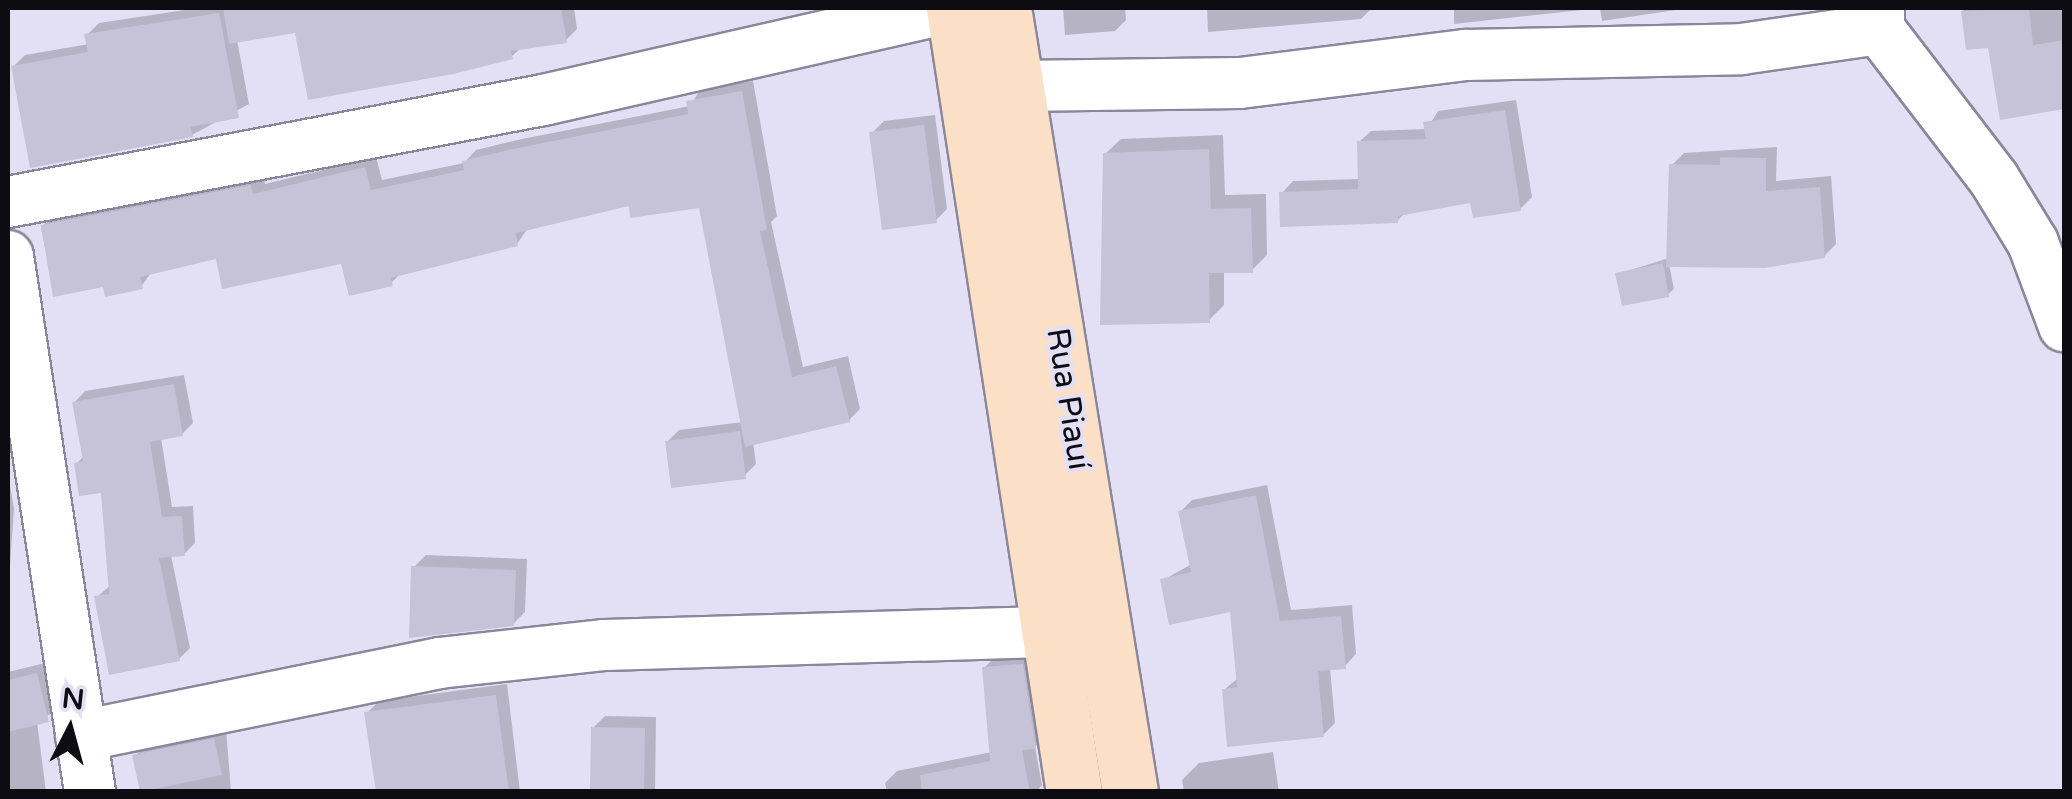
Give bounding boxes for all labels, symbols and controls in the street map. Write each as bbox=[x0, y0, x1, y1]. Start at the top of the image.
street label: Rua Piauí bbox=[1038, 325, 1098, 473]
north arrow bbox=[20, 679, 120, 779]
text: N bbox=[60, 681, 86, 717]

